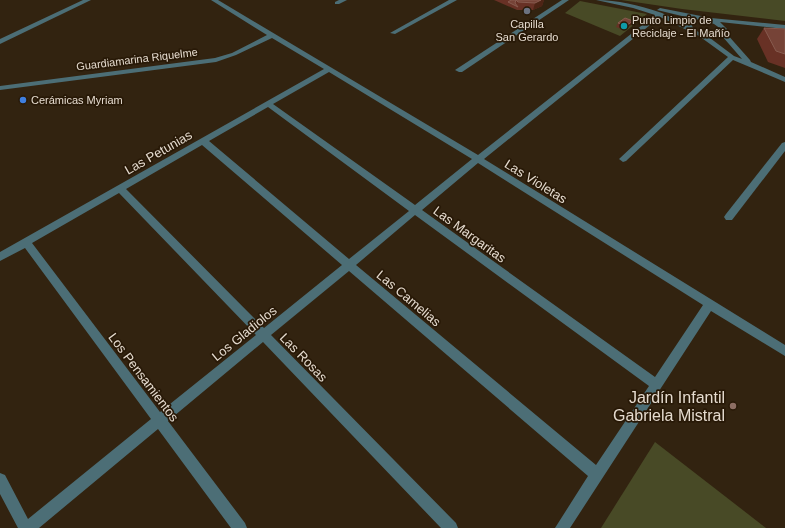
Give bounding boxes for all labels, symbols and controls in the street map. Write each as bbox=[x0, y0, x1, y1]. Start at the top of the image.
marker: Capilla San Gerardo bbox=[522, 6, 532, 16]
place label: Punto Limpio de Reciclaje - El Mañío bbox=[632, 14, 730, 39]
place label: Capilla San Gerardo bbox=[496, 18, 558, 43]
marker: Punto Limpio de Reciclaje - El Mañío bbox=[619, 21, 629, 31]
street label: Guardiamarina Riquelme bbox=[76, 46, 198, 72]
place label: Cerámicas Myriam bbox=[31, 94, 123, 106]
marker: Cerámicas Myriam bbox=[18, 95, 28, 105]
street label: Las Petunias bbox=[122, 127, 195, 178]
street label: Las Violetas bbox=[502, 156, 570, 207]
street label: Las Margaritas bbox=[431, 203, 509, 266]
street label: Las Camelias bbox=[374, 267, 444, 330]
street label: Los Gladiolos bbox=[209, 302, 280, 364]
street label: Los Pensamientos bbox=[105, 330, 182, 425]
street label: Las Rosas bbox=[277, 330, 331, 385]
place label: Jardín Infantil Gabriela Mistral bbox=[613, 389, 725, 424]
marker: Jardín Infantil Gabriela Mistral bbox=[728, 401, 738, 411]

